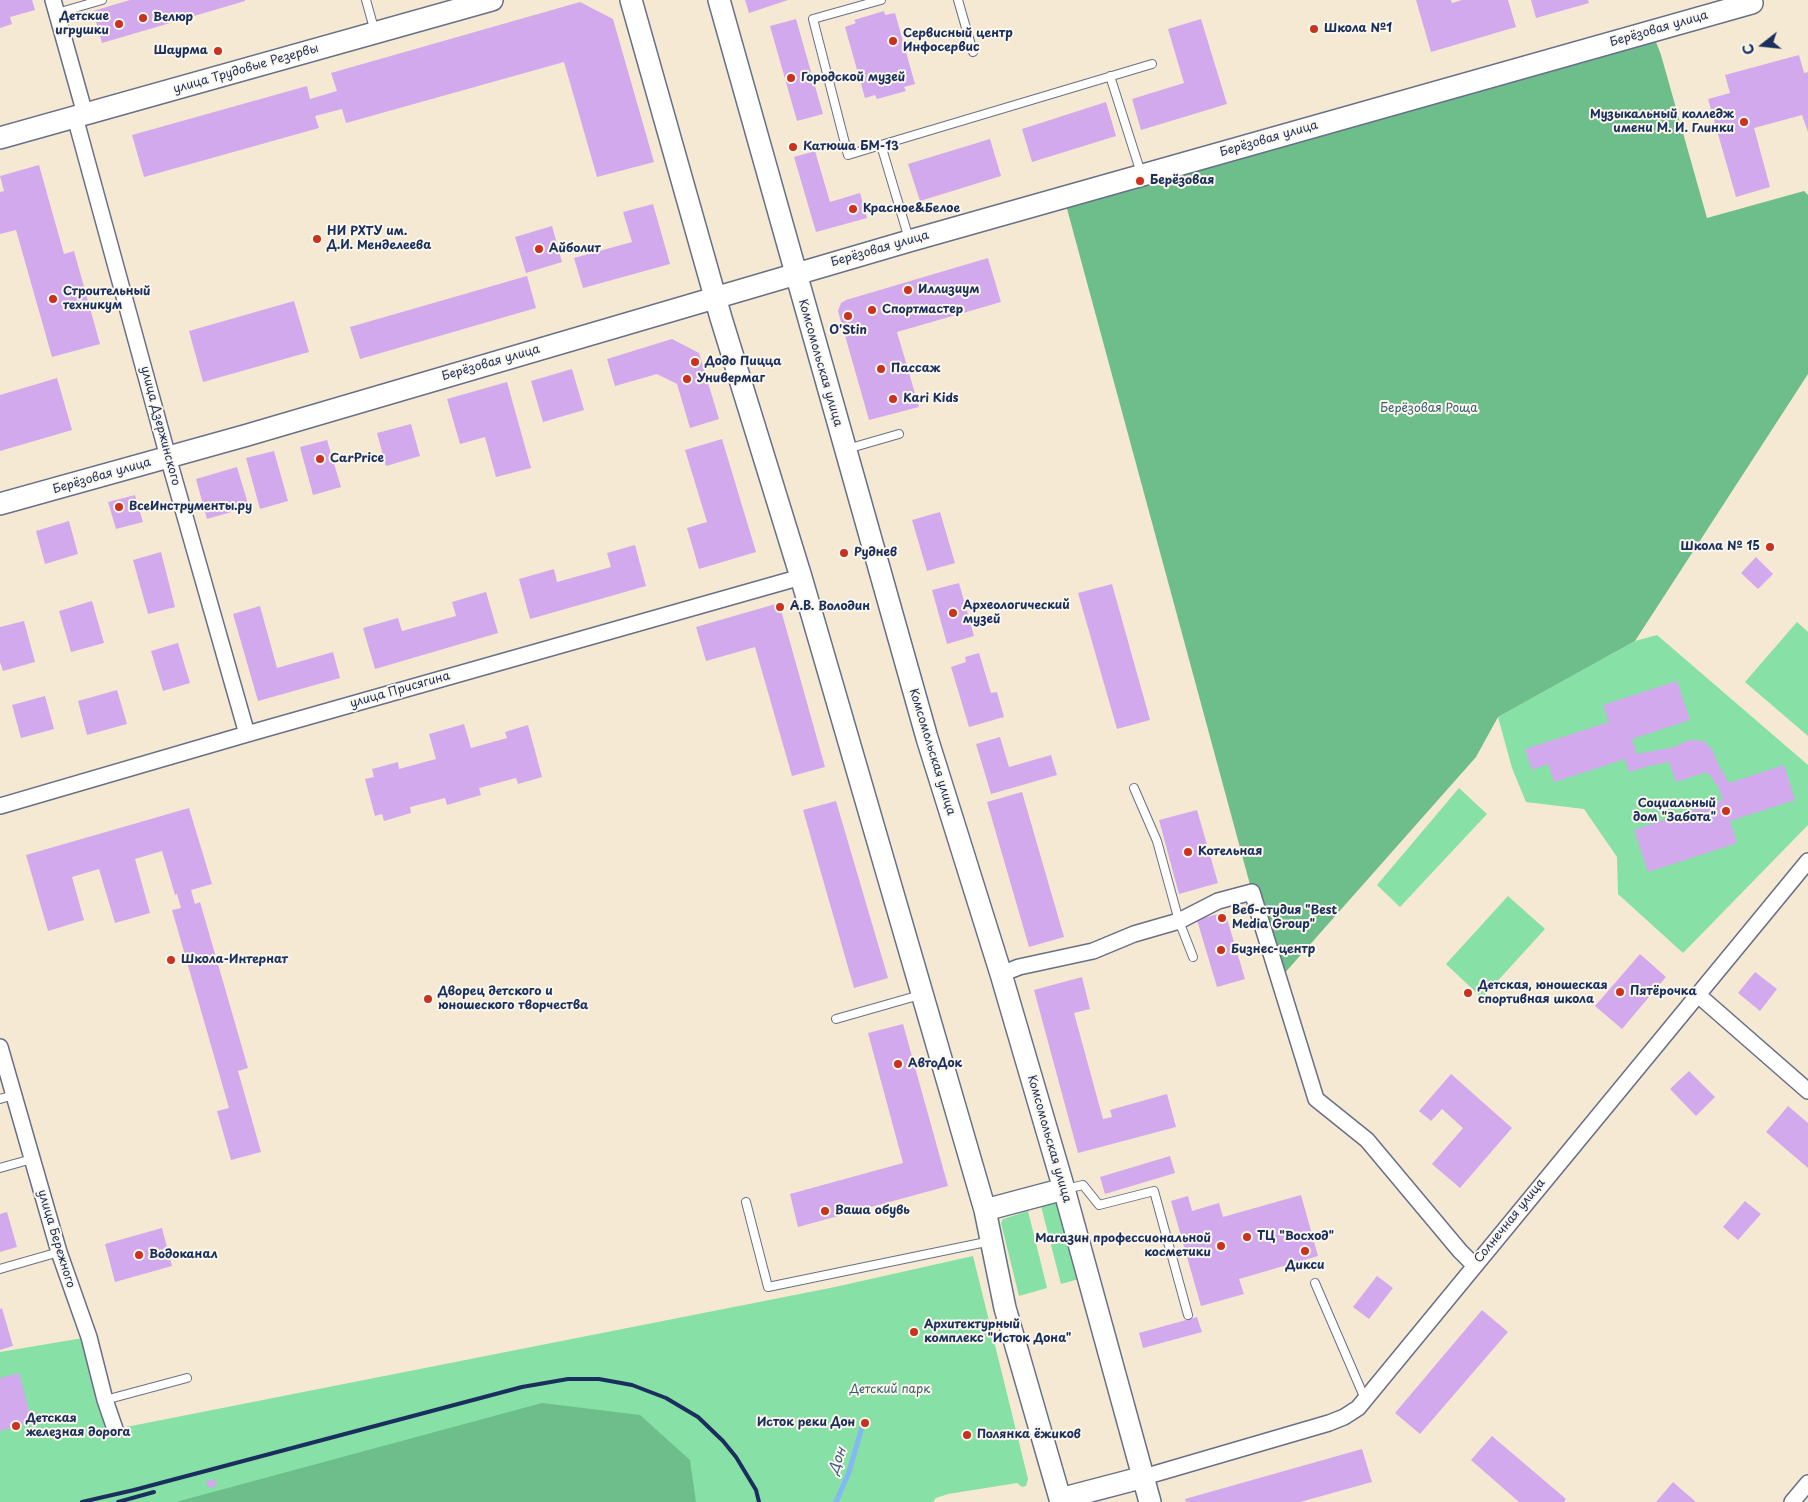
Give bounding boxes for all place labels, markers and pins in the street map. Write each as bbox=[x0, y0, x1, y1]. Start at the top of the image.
place label: Детские игрушки bbox=[55, 10, 109, 38]
place label: Велюр bbox=[153, 11, 193, 25]
marker: Велюр bbox=[137, 12, 149, 24]
marker: Детские игрушки bbox=[113, 18, 125, 30]
place label: Школа №1 bbox=[1324, 22, 1392, 36]
marker: Школа №1 bbox=[1308, 23, 1320, 35]
place label: Сервисный центр Инфосервис bbox=[903, 27, 1013, 55]
marker: Сервисный центр Инфосервис bbox=[887, 35, 899, 47]
place label: Шаурма bbox=[154, 44, 208, 58]
marker: Шаурма bbox=[212, 45, 224, 57]
place label: Городской музей bbox=[801, 71, 905, 85]
marker: Городской музей bbox=[785, 72, 797, 84]
place label: Музыкальный колледж имени М. И. Глинки bbox=[1590, 108, 1734, 136]
marker: Музыкальный колледж имени М. И. Глинки bbox=[1738, 116, 1750, 128]
place label: Катюша БМ-13 bbox=[803, 140, 899, 154]
marker: Катюша БМ-13 bbox=[787, 141, 799, 153]
place label: Берёзовая bbox=[1150, 174, 1214, 188]
marker: Берёзовая bbox=[1134, 175, 1146, 187]
place label: Красное&Белое bbox=[863, 202, 960, 216]
marker: Красное&Белое bbox=[847, 203, 859, 215]
place label: НИ РХТУ им. Д.И. Менделеева bbox=[327, 225, 431, 253]
marker: НИ РХТУ им. Д.И. Менделеева bbox=[311, 233, 323, 245]
place label: Айболит bbox=[549, 242, 601, 256]
marker: Айболит bbox=[533, 243, 545, 255]
place label: Иллизиум bbox=[918, 283, 979, 297]
marker: Иллизиум bbox=[902, 284, 914, 296]
place label: Строительный техникум bbox=[63, 285, 151, 313]
marker: Строительный техникум bbox=[47, 293, 59, 305]
place label: Спортмастер bbox=[882, 303, 963, 317]
marker: Спортмастер bbox=[866, 304, 878, 316]
marker: O'Stin bbox=[842, 310, 854, 322]
place label: O'Stin bbox=[829, 324, 867, 338]
place label: Додо Пицца bbox=[705, 355, 782, 369]
marker: Додо Пицца bbox=[689, 356, 701, 368]
place label: Пассаж bbox=[891, 362, 941, 376]
marker: Пассаж bbox=[875, 363, 887, 375]
place label: Универмаг bbox=[697, 372, 765, 386]
marker: Универмаг bbox=[681, 373, 693, 385]
place label: Kari Kids bbox=[903, 392, 959, 406]
marker: Kari Kids bbox=[887, 393, 899, 405]
place label: CarPrice bbox=[330, 452, 384, 466]
marker: CarPrice bbox=[314, 453, 326, 465]
place label: ВсеИнструменты.ру bbox=[129, 500, 252, 514]
marker: ВсеИнструменты.ру bbox=[113, 501, 125, 513]
place label: Школа № 15 bbox=[1680, 540, 1760, 554]
marker: Школа № 15 bbox=[1764, 541, 1776, 553]
place label: Руднев bbox=[854, 546, 897, 560]
marker: Руднев bbox=[838, 547, 850, 559]
place label: Археологический музей bbox=[963, 599, 1070, 627]
place label: А.В. Володин bbox=[790, 600, 870, 614]
marker: А.В. Володин bbox=[774, 601, 786, 613]
marker: Археологический музей bbox=[947, 607, 959, 619]
place label: Социальный дом "Забота" bbox=[1633, 797, 1716, 825]
marker: Социальный дом "Забота" bbox=[1720, 805, 1732, 817]
place label: Котельная bbox=[1198, 845, 1262, 859]
marker: Котельная bbox=[1182, 846, 1194, 858]
place label: Веб-студия "Best Media Group" bbox=[1232, 904, 1337, 932]
marker: Веб-студия "Best Media Group" bbox=[1216, 912, 1228, 924]
place label: Бизнес-центр bbox=[1231, 943, 1315, 957]
marker: Бизнес-центр bbox=[1215, 944, 1227, 956]
place label: Школа-Интернат bbox=[181, 953, 288, 967]
marker: Школа-Интернат bbox=[165, 954, 177, 966]
place label: Детская, юношеская спортивная школа bbox=[1478, 979, 1608, 1007]
place label: Дворец детского и юношеского творчества bbox=[438, 985, 588, 1013]
place label: Пятёрочка bbox=[1630, 985, 1697, 999]
marker: Пятёрочка bbox=[1614, 986, 1626, 998]
marker: Детская, юношеская спортивная школа bbox=[1462, 987, 1474, 999]
marker: Дворец детского и юношеского творчества bbox=[422, 993, 434, 1005]
place label: АвтоДок bbox=[908, 1057, 962, 1071]
marker: АвтоДок bbox=[892, 1058, 904, 1070]
place label: Ваша обувь bbox=[835, 1204, 910, 1218]
marker: Ваша обувь bbox=[819, 1205, 831, 1217]
place label: ТЦ "Восход" bbox=[1257, 1230, 1334, 1244]
marker: ТЦ "Восход" bbox=[1241, 1231, 1253, 1243]
place label: Магазин профессиональной косметики bbox=[1035, 1232, 1211, 1260]
marker: Магазин профессиональной косметики bbox=[1215, 1240, 1227, 1252]
marker: Дикси bbox=[1299, 1245, 1311, 1257]
place label: Водоканал bbox=[149, 1248, 218, 1262]
marker: Водоканал bbox=[133, 1249, 145, 1261]
place label: Дикси bbox=[1286, 1259, 1324, 1273]
place label: Архитектурный комплекс "Исток Дона" bbox=[924, 1318, 1071, 1346]
marker: Архитектурный комплекс "Исток Дона" bbox=[908, 1326, 920, 1338]
place label: Детская железная дорога bbox=[26, 1412, 131, 1440]
place label: Исток реки Дон bbox=[757, 1416, 855, 1430]
marker: Исток реки Дон bbox=[859, 1417, 871, 1429]
marker: Детская железная дорога bbox=[10, 1420, 22, 1432]
place label: Полянка ёжиков bbox=[977, 1428, 1081, 1442]
marker: Полянка ёжиков bbox=[961, 1429, 973, 1441]

